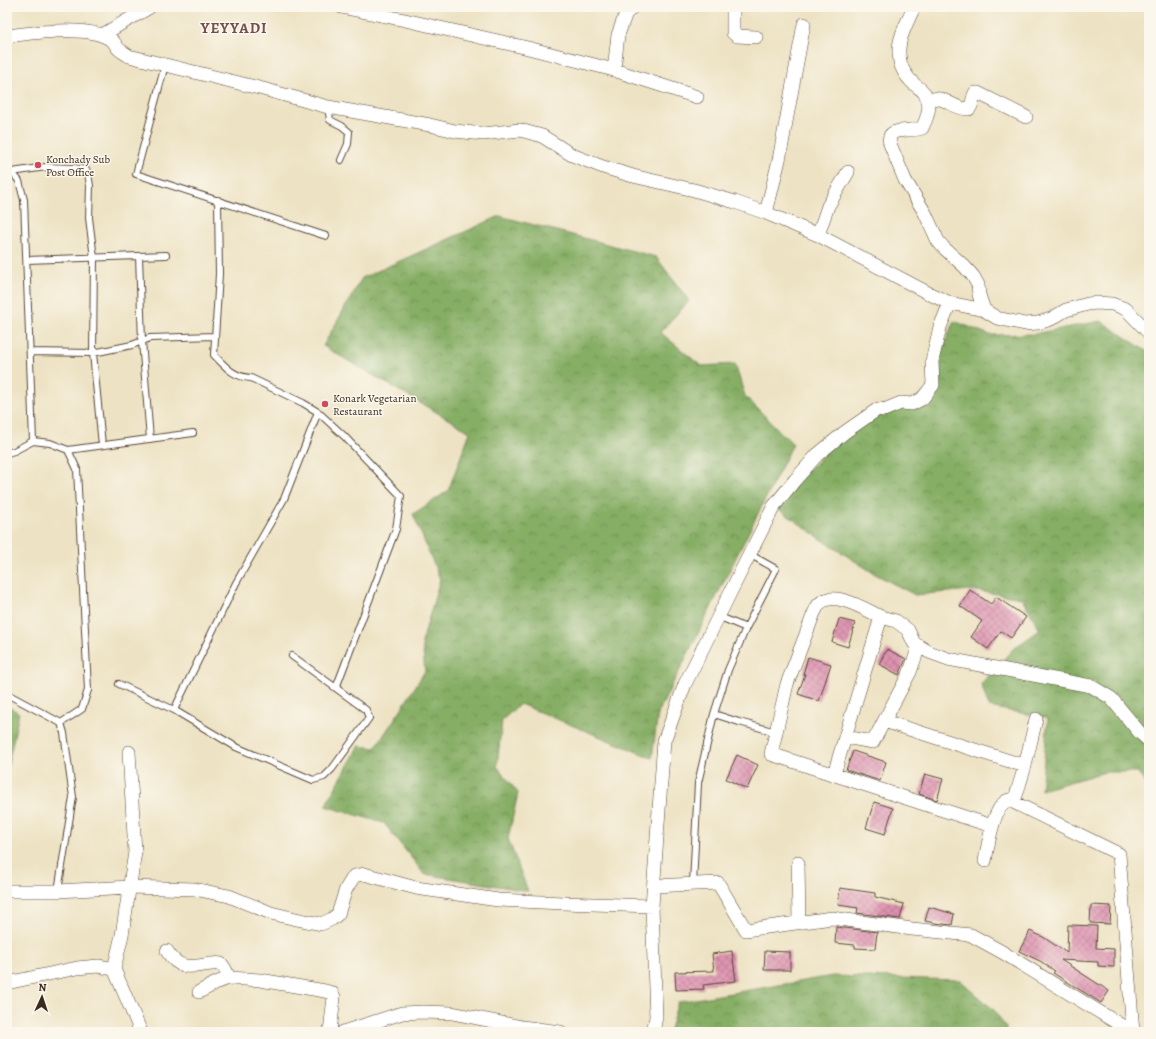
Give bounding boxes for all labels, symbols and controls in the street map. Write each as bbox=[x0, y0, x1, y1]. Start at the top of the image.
district label: YEYYADI bbox=[199, 18, 268, 38]
place label: Konchady Sub Post Office bbox=[46, 152, 111, 180]
marker: Konchady Sub Post Office bbox=[33, 160, 43, 170]
place label: Konark Vegetarian Restaurant bbox=[333, 391, 416, 419]
marker: Konark Vegetarian Restaurant bbox=[320, 399, 330, 409]
north arrow bbox=[22, 977, 62, 1017]
text: N bbox=[38, 980, 47, 995]

